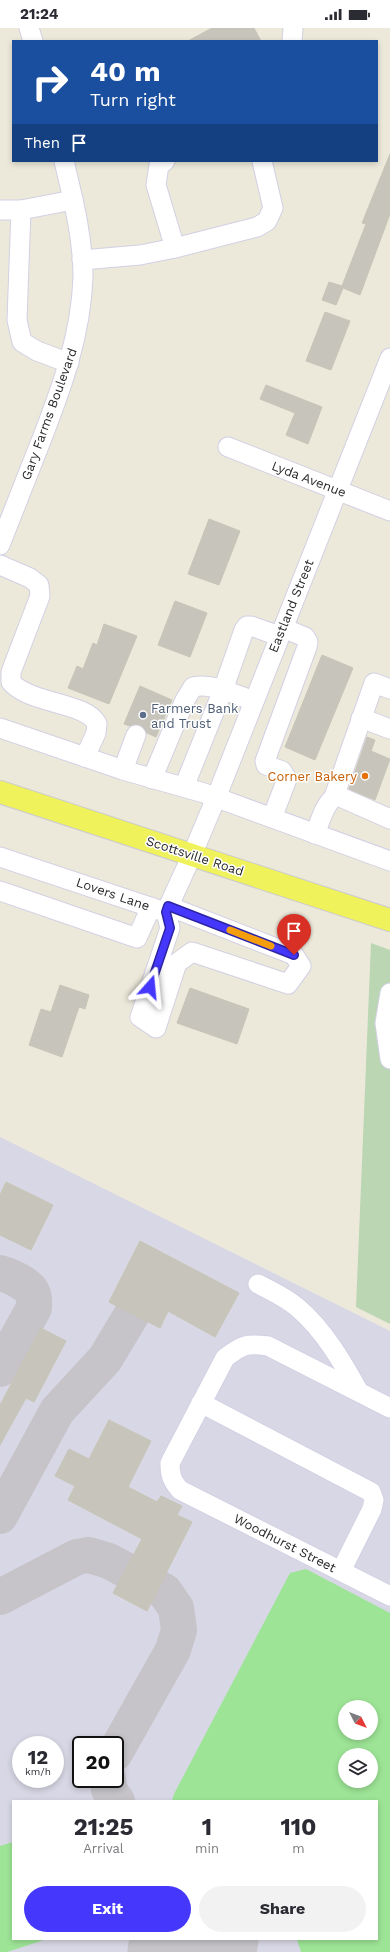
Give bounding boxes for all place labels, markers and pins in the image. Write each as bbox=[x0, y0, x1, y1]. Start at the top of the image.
place label: Farmers Bank and Trust bbox=[151, 701, 239, 731]
marker: Farmers Bank and Trust bbox=[138, 710, 148, 720]
place label: Corner Bakery bbox=[267, 769, 357, 784]
marker: Corner Bakery bbox=[360, 771, 370, 781]
pin bbox=[277, 914, 311, 955]

